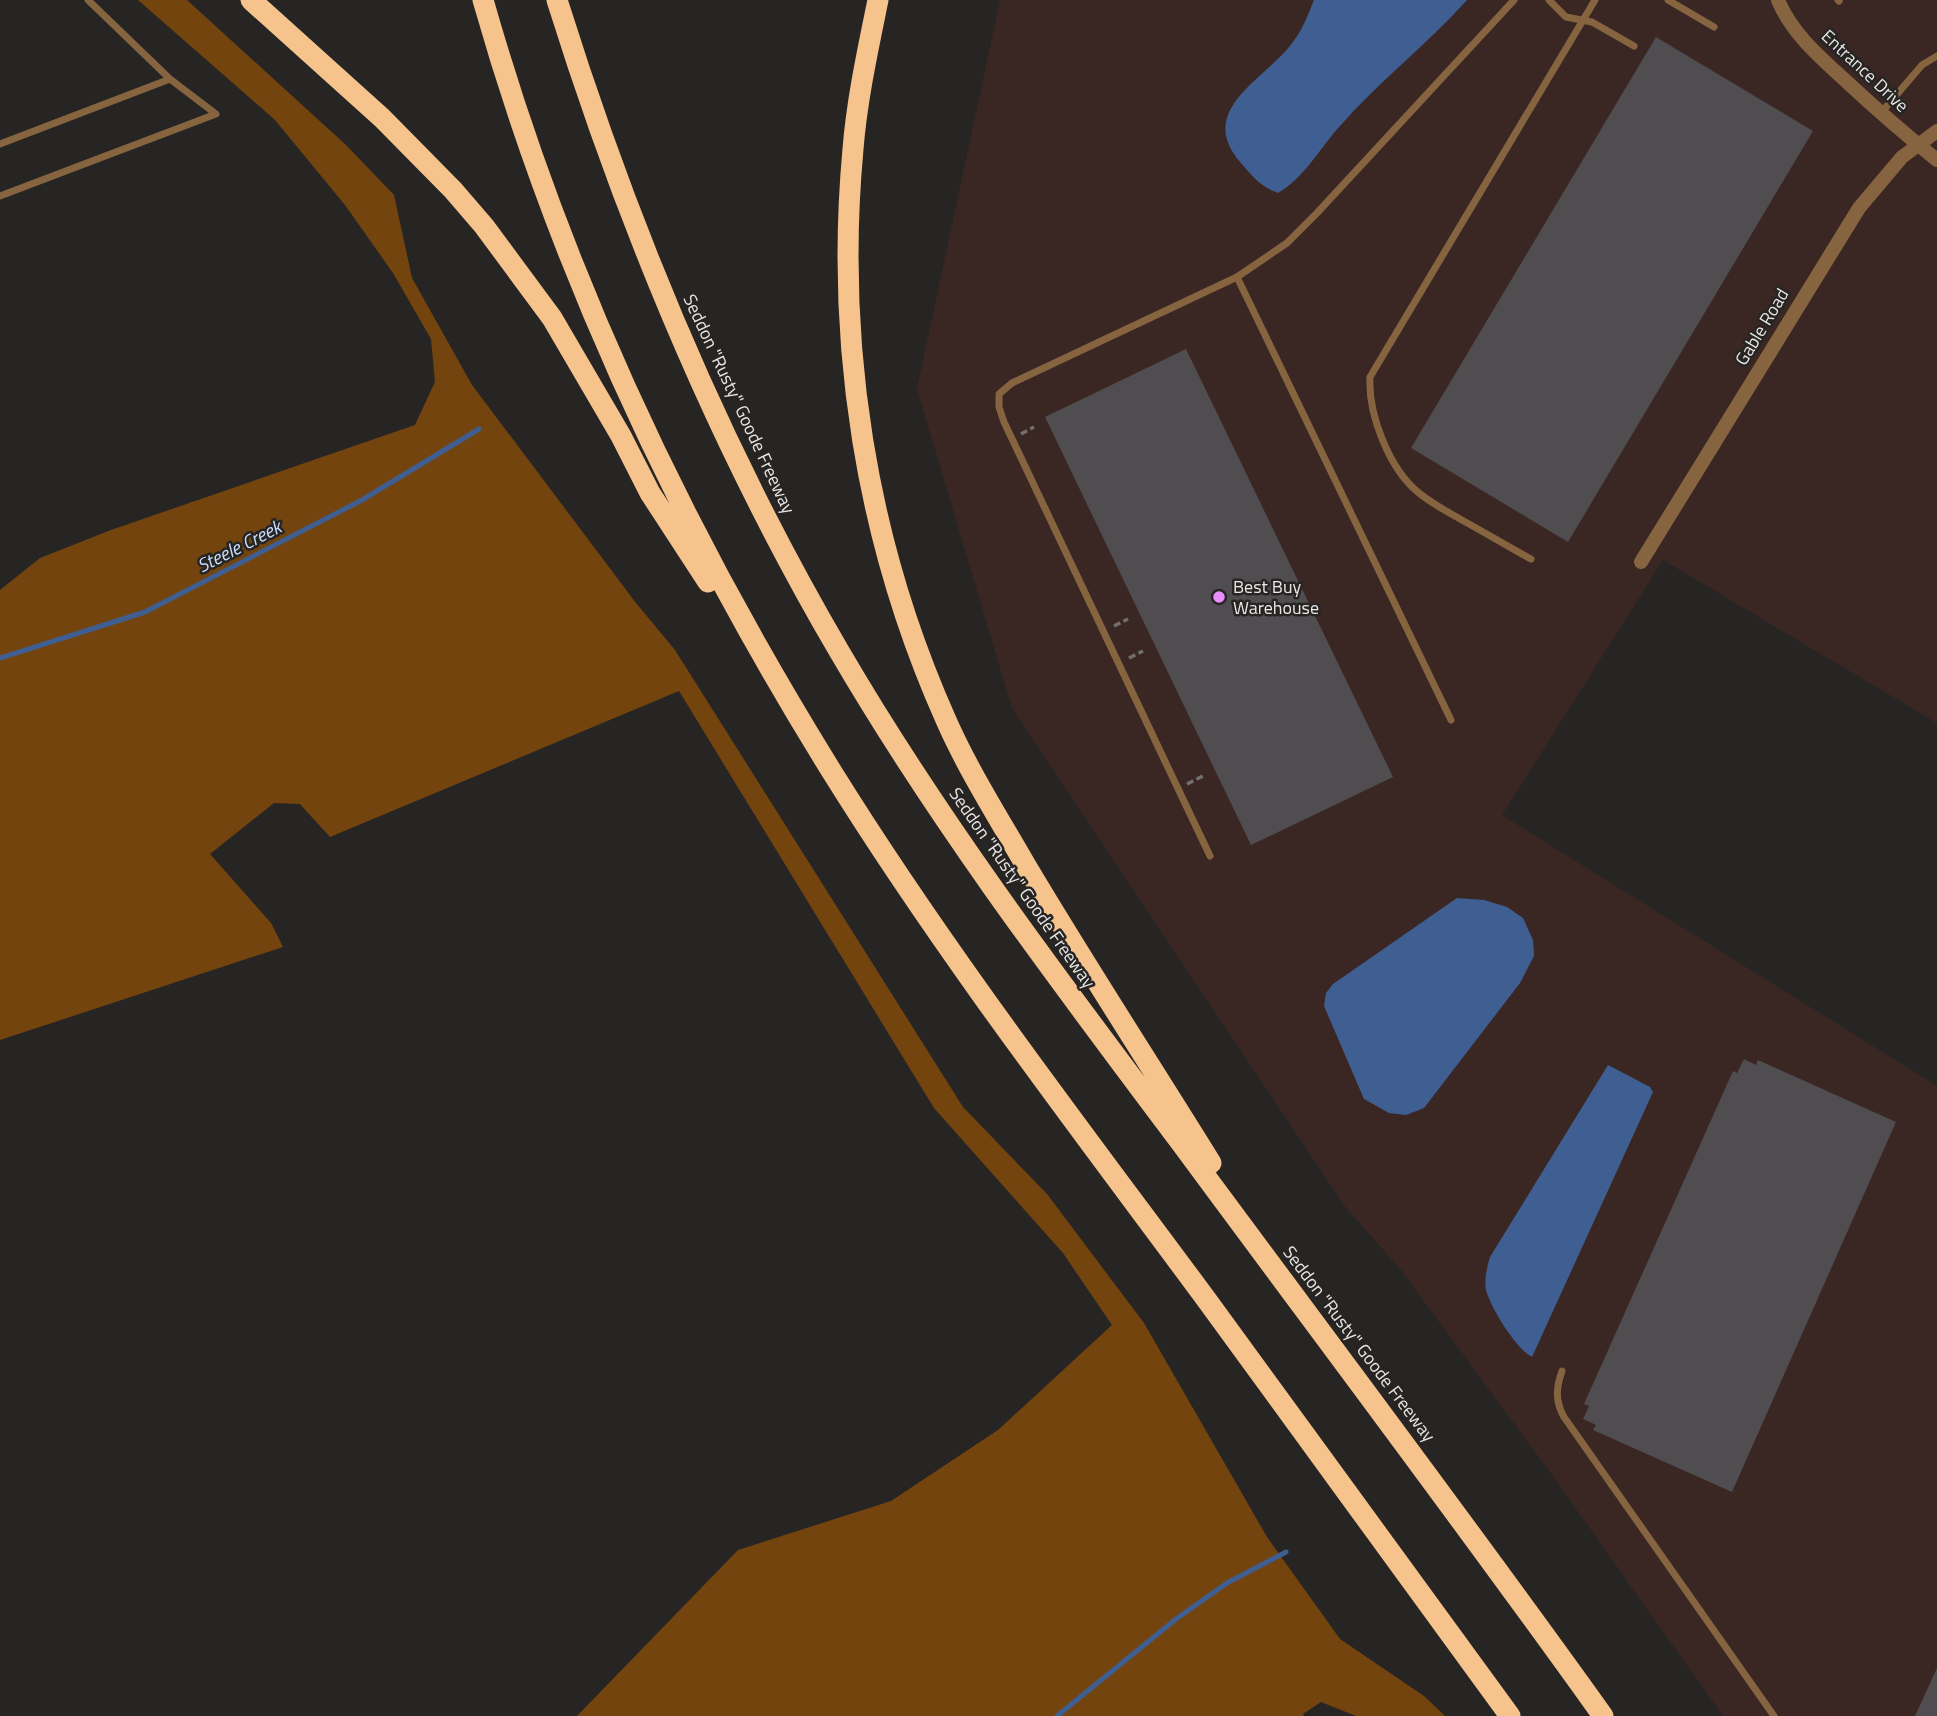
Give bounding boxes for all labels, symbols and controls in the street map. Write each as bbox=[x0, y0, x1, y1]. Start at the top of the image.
street label: Entrance Drive bbox=[1816, 23, 1915, 118]
street label: Gable Road bbox=[1728, 283, 1795, 370]
street label: Seddon "Rusty" Goode Freeway bbox=[677, 290, 802, 518]
water label: Steele Creek bbox=[191, 511, 288, 579]
place label: Best Buy Warehouse bbox=[1233, 573, 1319, 621]
marker: Best Buy Warehouse bbox=[1211, 589, 1227, 605]
street label: Seddon "Rusty" Goode Freeway bbox=[943, 782, 1102, 994]
street label: Seddon "Rusty" Goode Freeway bbox=[1277, 1240, 1442, 1448]

